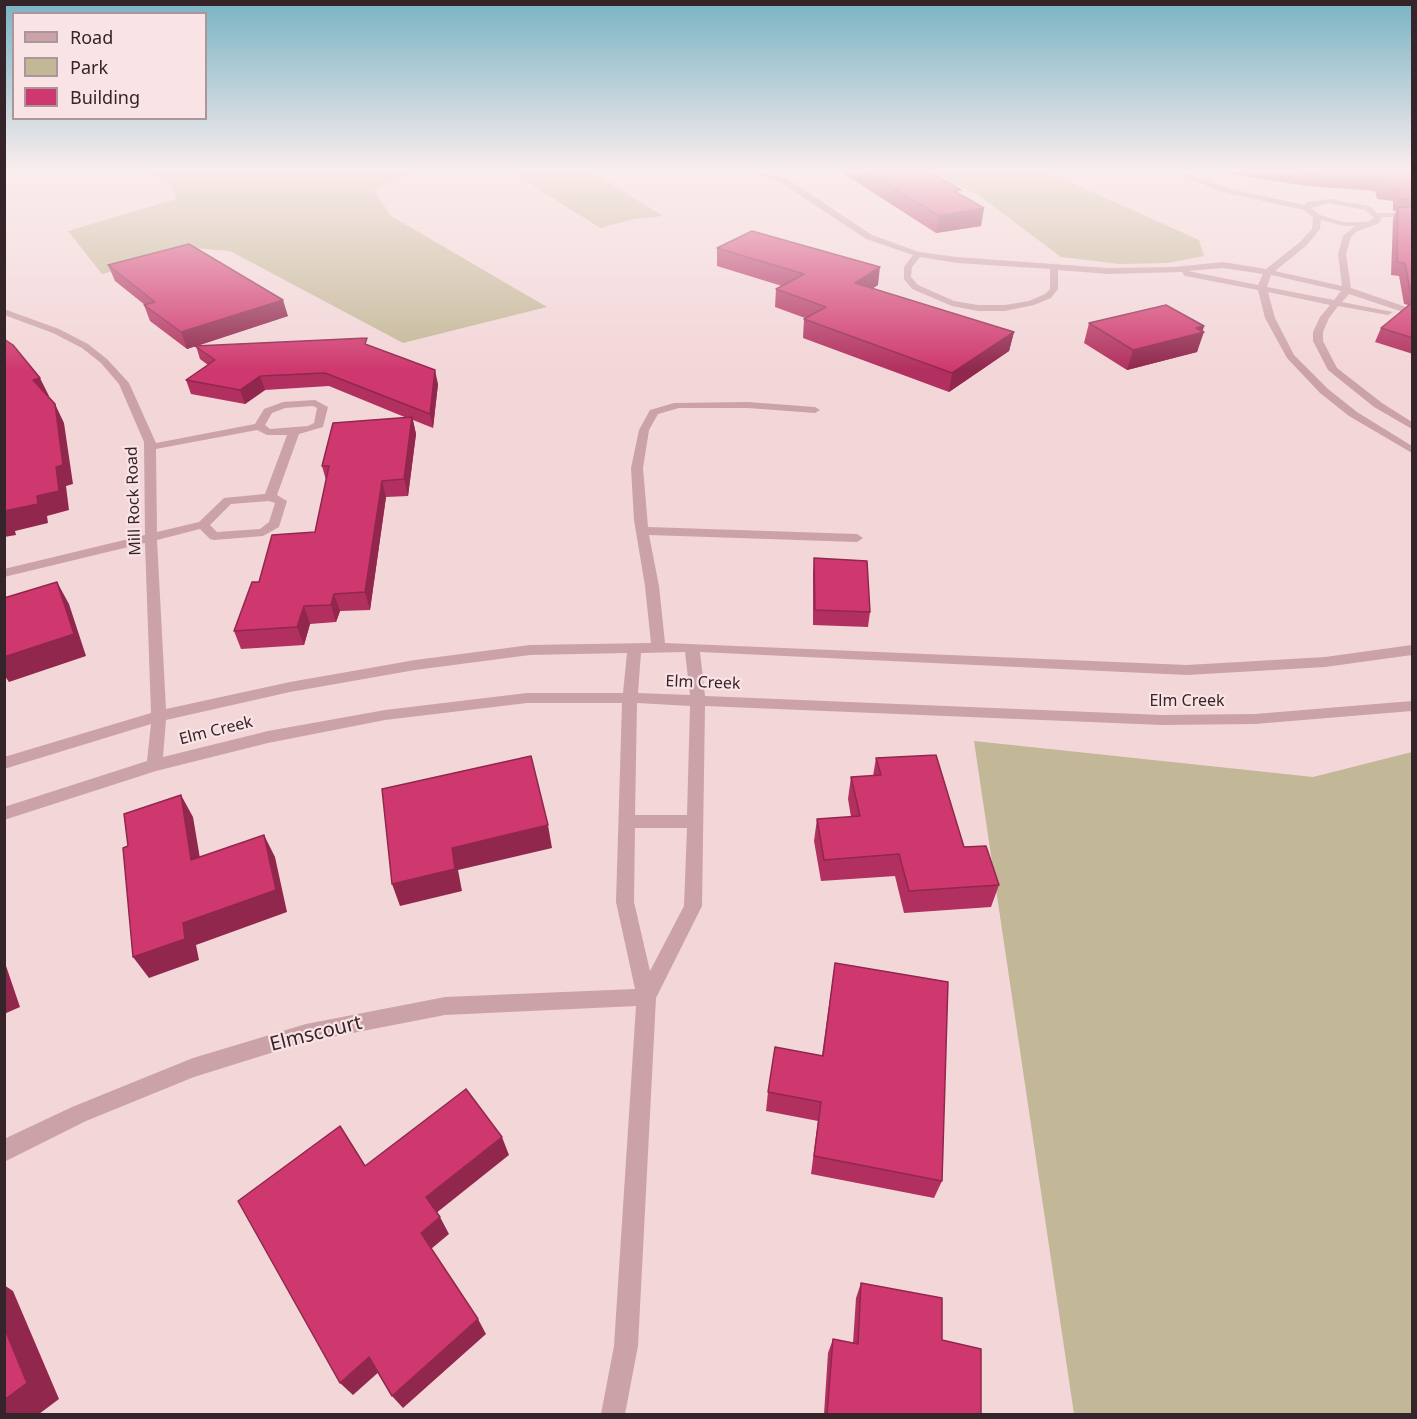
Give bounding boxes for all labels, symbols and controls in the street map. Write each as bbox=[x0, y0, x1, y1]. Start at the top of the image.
legend bbox=[12, 12, 207, 120]
text: Road bbox=[70, 25, 113, 49]
text: Park bbox=[70, 55, 108, 79]
text: Building bbox=[70, 85, 140, 109]
street label: Mill Rock Road bbox=[122, 446, 146, 556]
street label: Elm Creek bbox=[665, 672, 741, 694]
street label: Elm Creek bbox=[1149, 691, 1225, 711]
street label: Elm Creek bbox=[177, 713, 255, 749]
street label: Elmscourt bbox=[267, 1011, 365, 1057]

